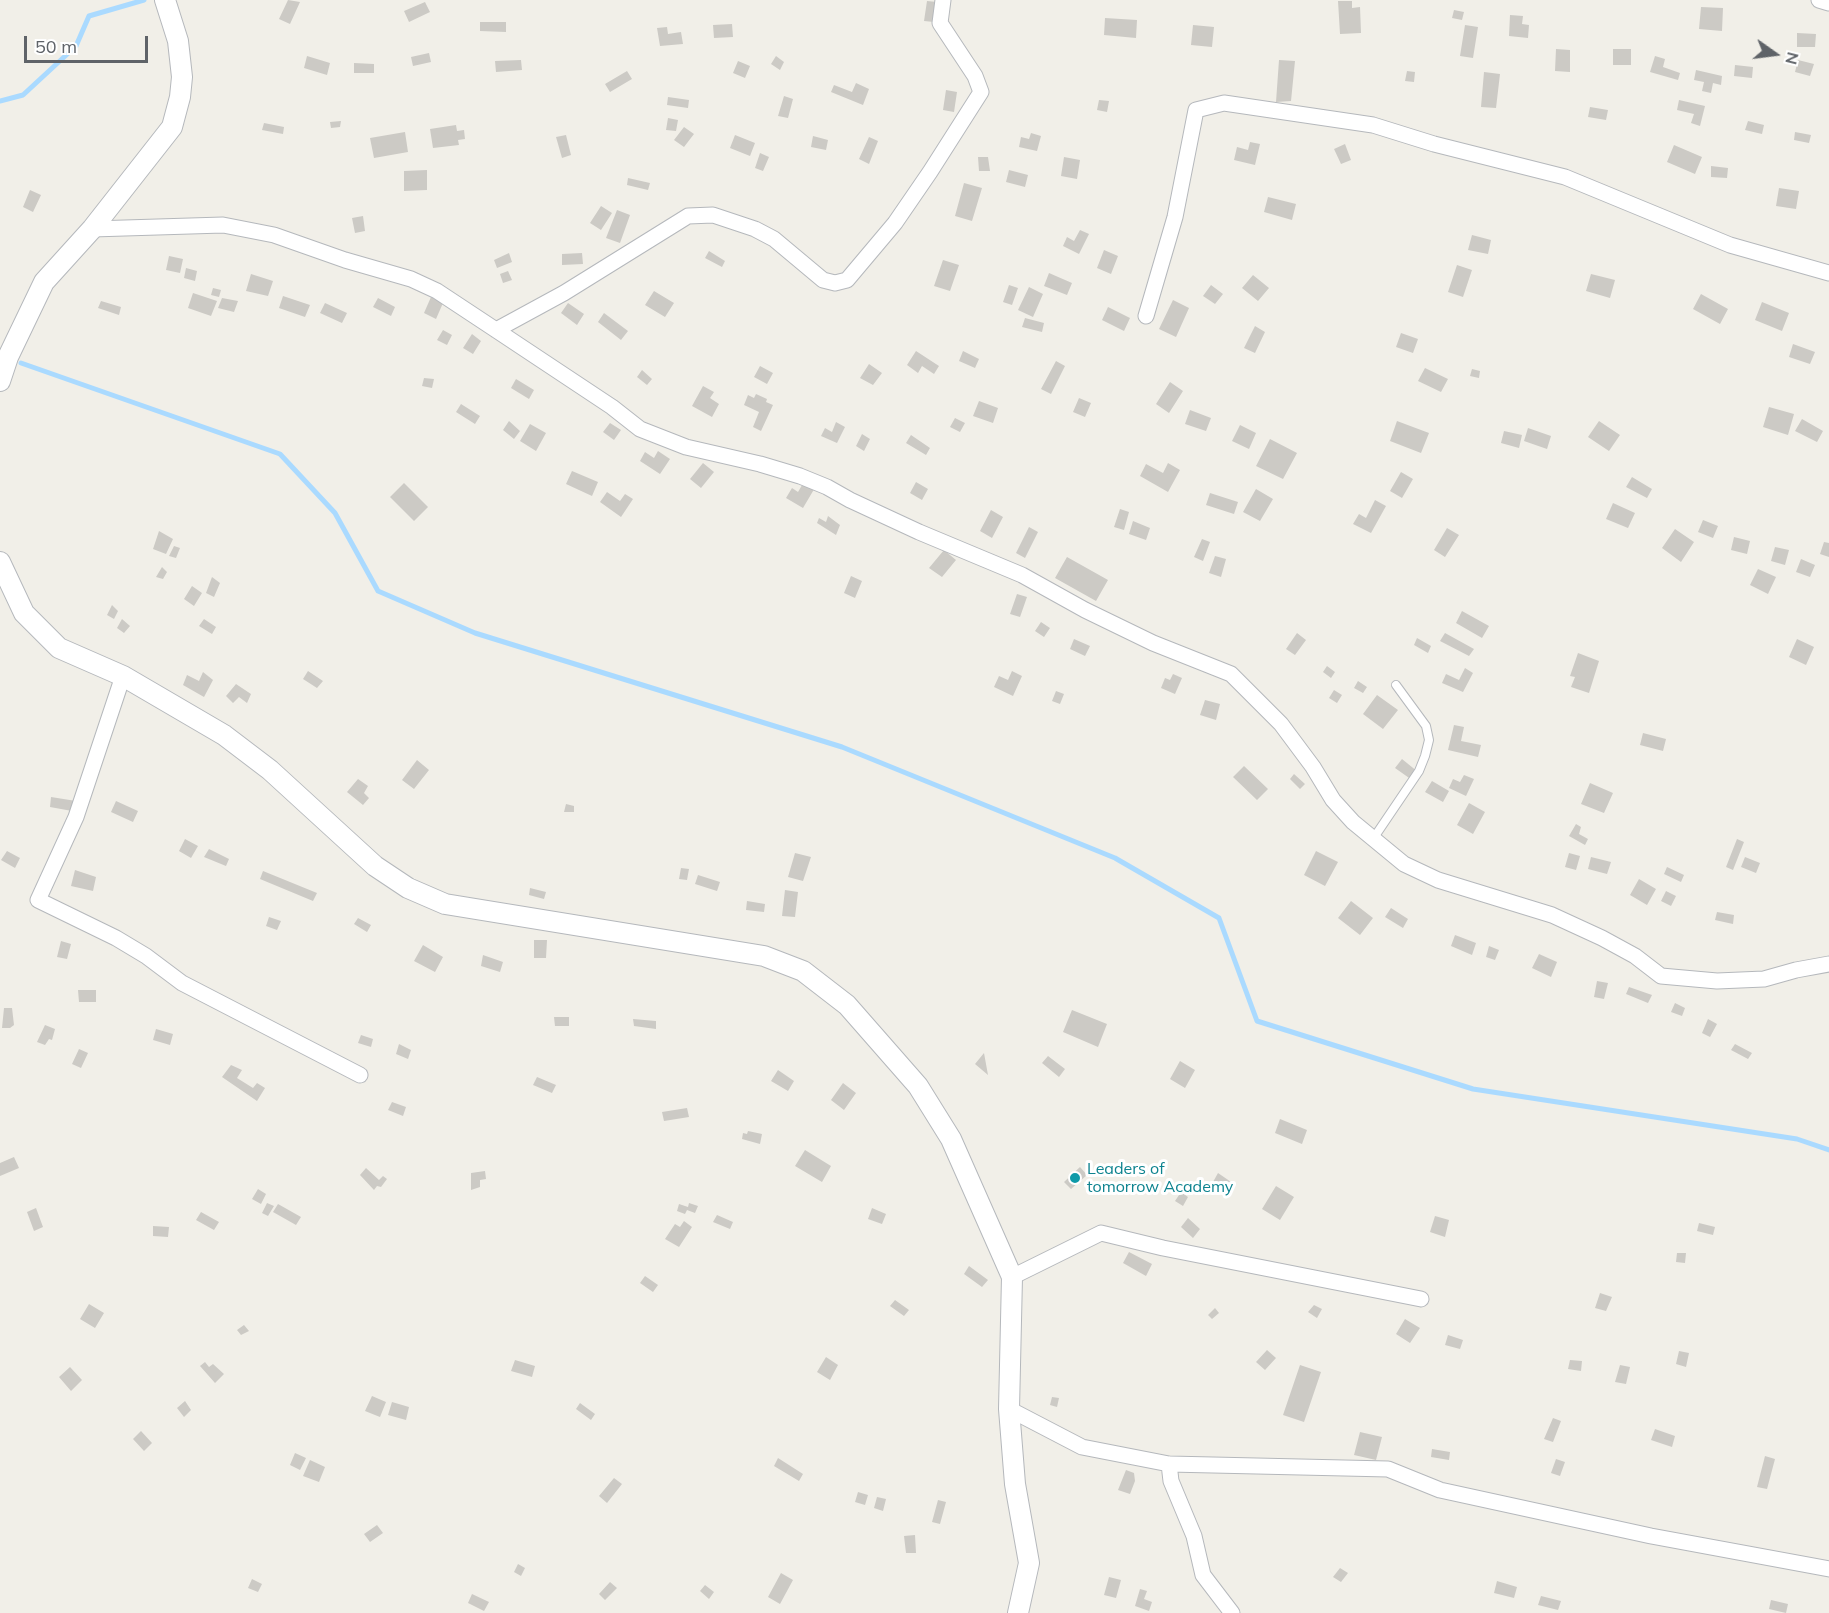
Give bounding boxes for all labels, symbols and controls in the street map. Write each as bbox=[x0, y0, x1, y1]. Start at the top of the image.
scale bar bbox=[27, 24, 152, 62]
north arrow bbox=[1745, 24, 1805, 84]
text: 50 m bbox=[35, 35, 77, 58]
text: N bbox=[1781, 50, 1804, 67]
place label: Leaders of tomorrow Academy bbox=[1087, 1159, 1233, 1197]
marker: Leaders of tomorrow Academy bbox=[1068, 1171, 1082, 1185]

